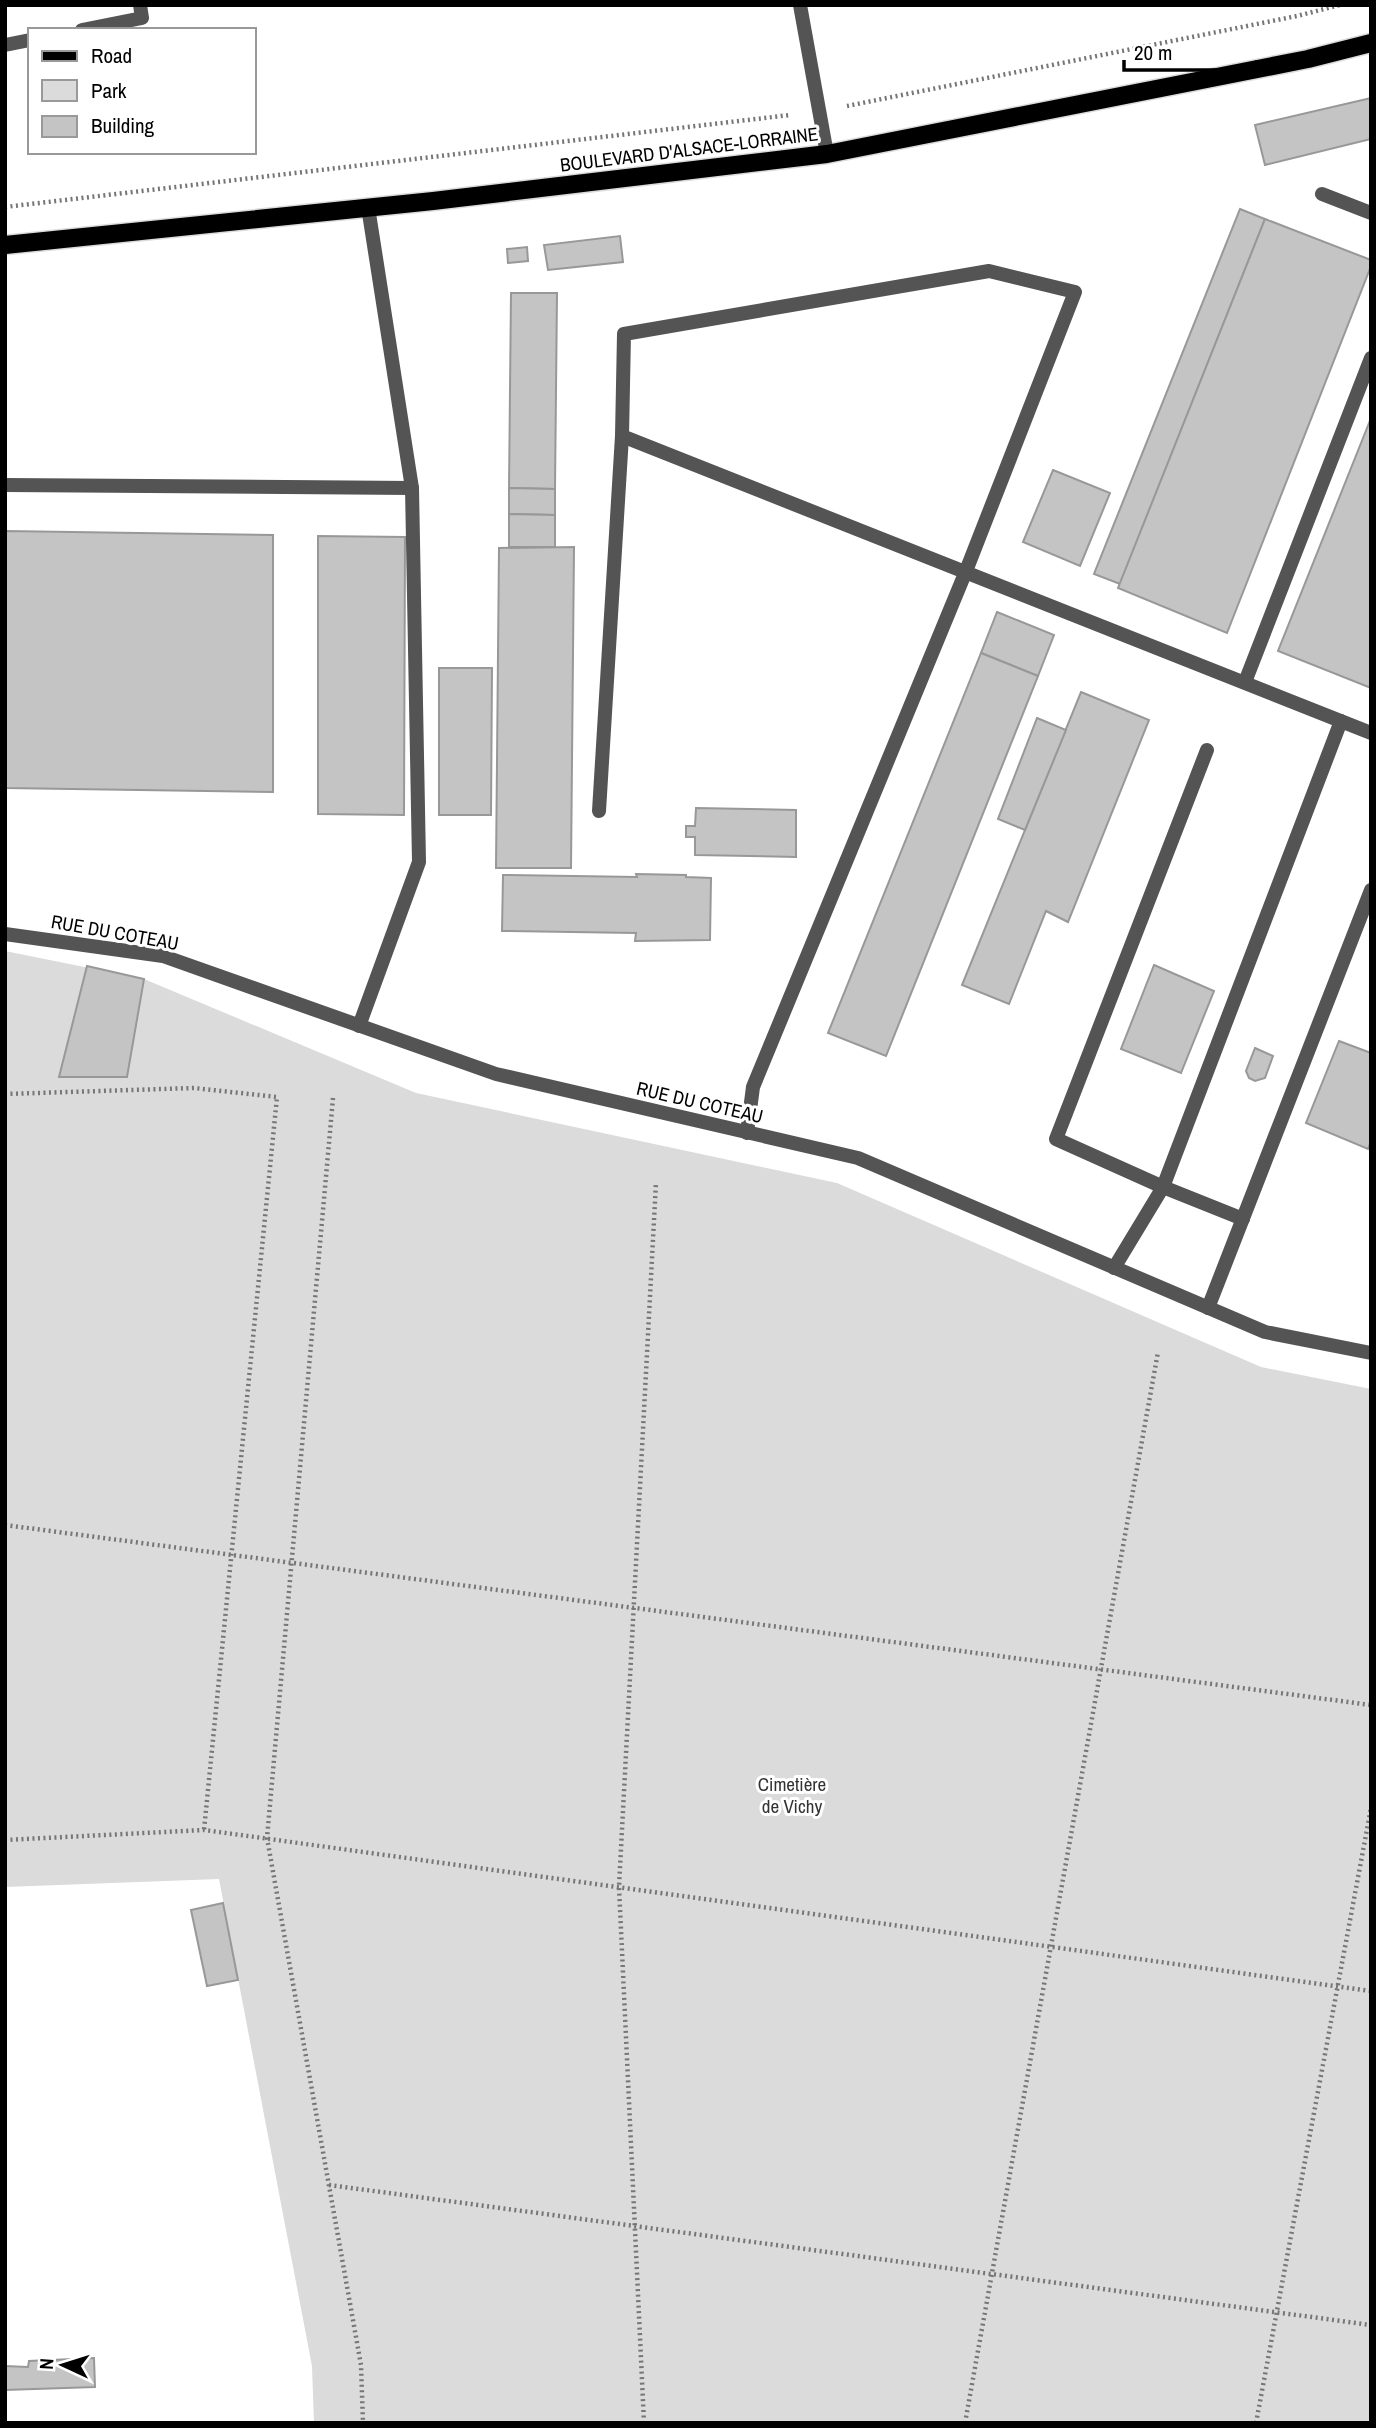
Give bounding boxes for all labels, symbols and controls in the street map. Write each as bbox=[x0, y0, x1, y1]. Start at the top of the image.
legend bbox=[28, 28, 256, 154]
scale bar bbox=[1124, 28, 1257, 72]
text: 20 m bbox=[1134, 38, 1172, 67]
text: Road bbox=[91, 41, 132, 70]
text: Park bbox=[91, 76, 127, 105]
text: Building bbox=[91, 111, 155, 140]
street label: BOULEVARD D'ALSACE-LORRAINE bbox=[558, 120, 820, 178]
street label: RUE DU COTEAU bbox=[49, 908, 181, 956]
street label: RUE DU COTEAU bbox=[634, 1075, 766, 1129]
park label: Cimetière de Vichy bbox=[758, 1771, 826, 1819]
north arrow bbox=[28, 2330, 98, 2400]
text: N bbox=[33, 2357, 59, 2370]

